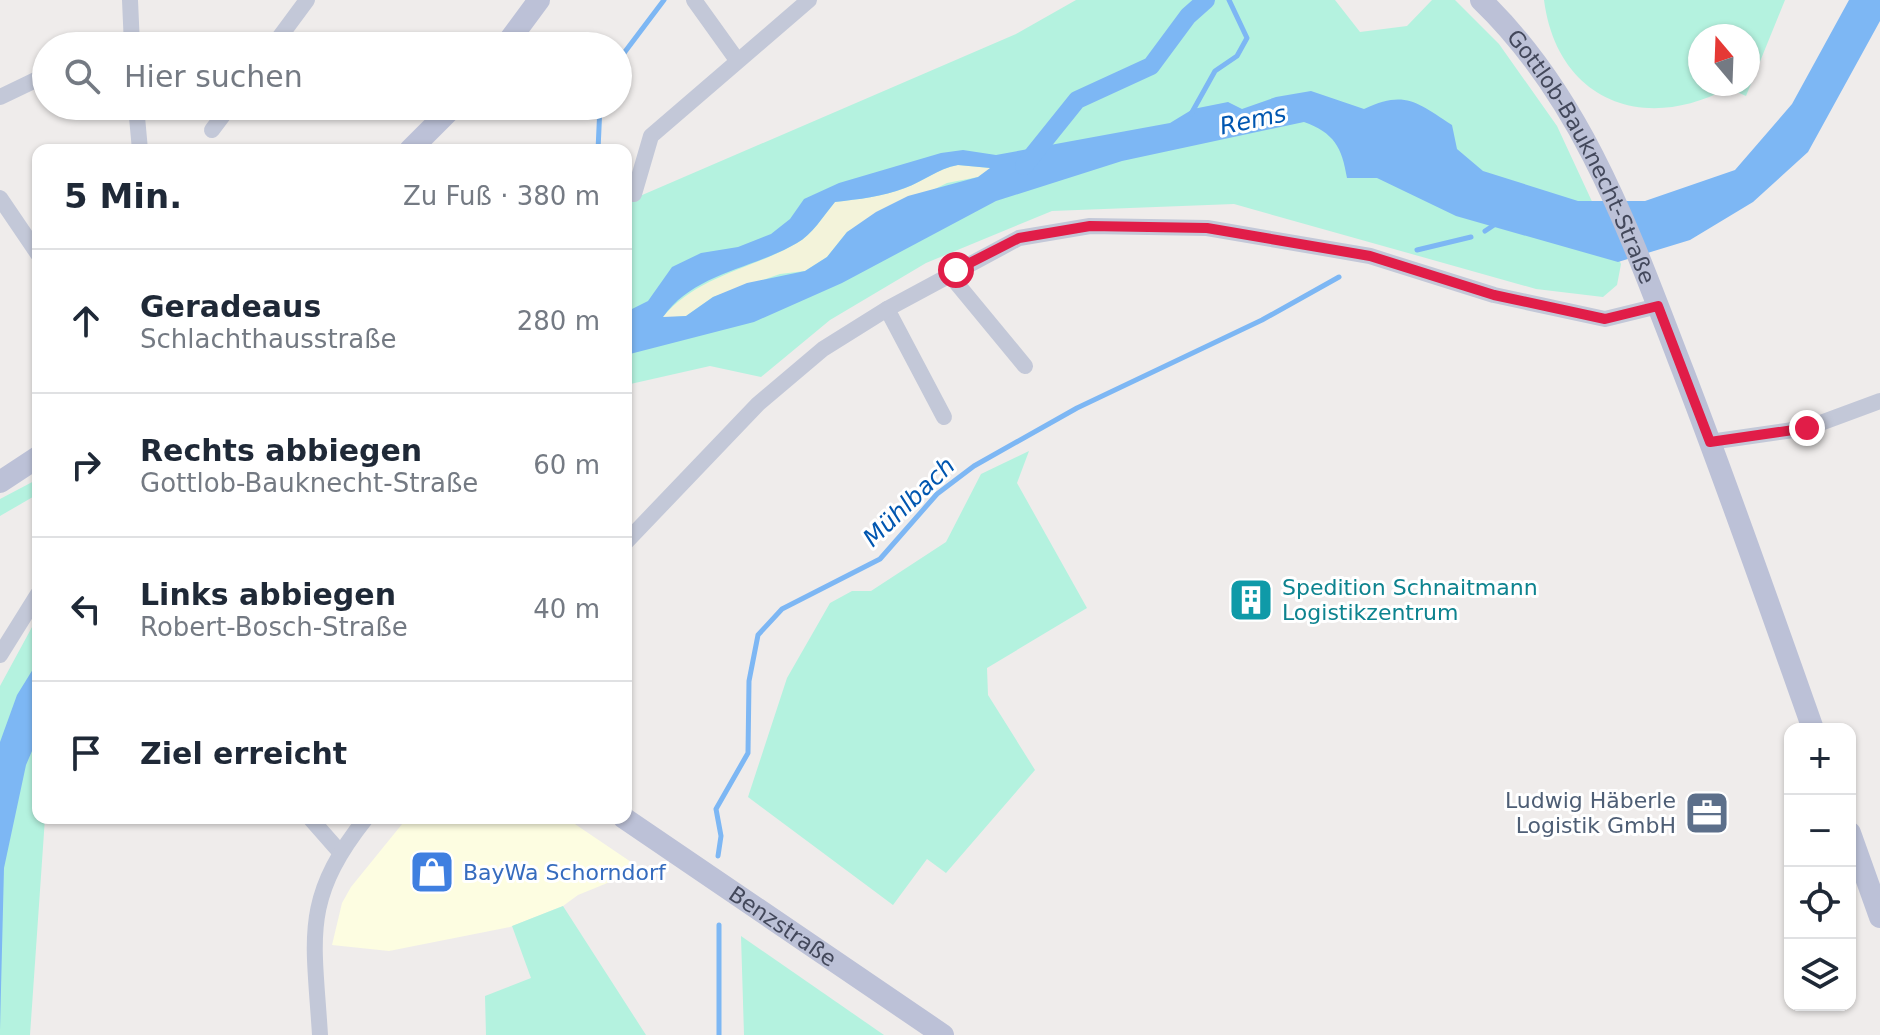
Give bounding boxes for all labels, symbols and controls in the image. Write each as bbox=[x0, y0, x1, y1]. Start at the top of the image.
north arrow bbox=[1688, 24, 1760, 96]
street label: Gottlob-Bauknecht-Straße bbox=[1502, 25, 1660, 287]
search box bbox=[32, 32, 632, 120]
icon: search bbox=[60, 54, 104, 98]
text: Hier suchen bbox=[124, 59, 303, 94]
water label: Rems bbox=[1217, 99, 1289, 141]
text: 5 Min. bbox=[64, 176, 182, 216]
text: Zu Fuß · 380 m bbox=[403, 181, 600, 211]
route start bbox=[938, 252, 974, 288]
text: Geradeaus bbox=[140, 289, 321, 324]
icon: ahead bbox=[64, 299, 108, 343]
text: 280 m bbox=[517, 306, 600, 336]
text: Schlachthausstraße bbox=[140, 324, 397, 354]
route end bbox=[1789, 410, 1825, 446]
text: Rechts abbiegen bbox=[140, 433, 422, 468]
icon: right bbox=[64, 443, 108, 487]
text: 60 m bbox=[533, 450, 600, 480]
water label: Mühlbach bbox=[857, 452, 961, 552]
text: Gottlob-Bauknecht-Straße bbox=[140, 468, 478, 498]
place label: Spedition Schnaitmann Logistikzentrum bbox=[1282, 575, 1538, 625]
building icon: Spedition Schnaitmann Logistikzentrum bbox=[1227, 576, 1275, 624]
text: Links abbiegen bbox=[140, 577, 396, 612]
icon: left bbox=[64, 587, 108, 631]
text: 40 m bbox=[533, 594, 600, 624]
text: Robert-Bosch-Straße bbox=[140, 612, 408, 642]
map controls bbox=[1784, 723, 1856, 1011]
button: + bbox=[1784, 723, 1856, 795]
icon: arrive bbox=[64, 731, 108, 775]
text: Ziel erreicht bbox=[140, 736, 347, 771]
place label: Ludwig Häberle Logistik GmbH bbox=[1505, 788, 1676, 838]
office icon: Ludwig Häberle Logistik GmbH bbox=[1683, 789, 1731, 837]
button: − bbox=[1784, 795, 1856, 867]
shop icon: BayWa Schorndorf bbox=[408, 848, 456, 896]
place label: BayWa Schorndorf bbox=[463, 860, 667, 885]
button: locate bbox=[1784, 867, 1856, 939]
street label: Benzstraße bbox=[724, 881, 841, 972]
button: layers bbox=[1784, 939, 1856, 1011]

